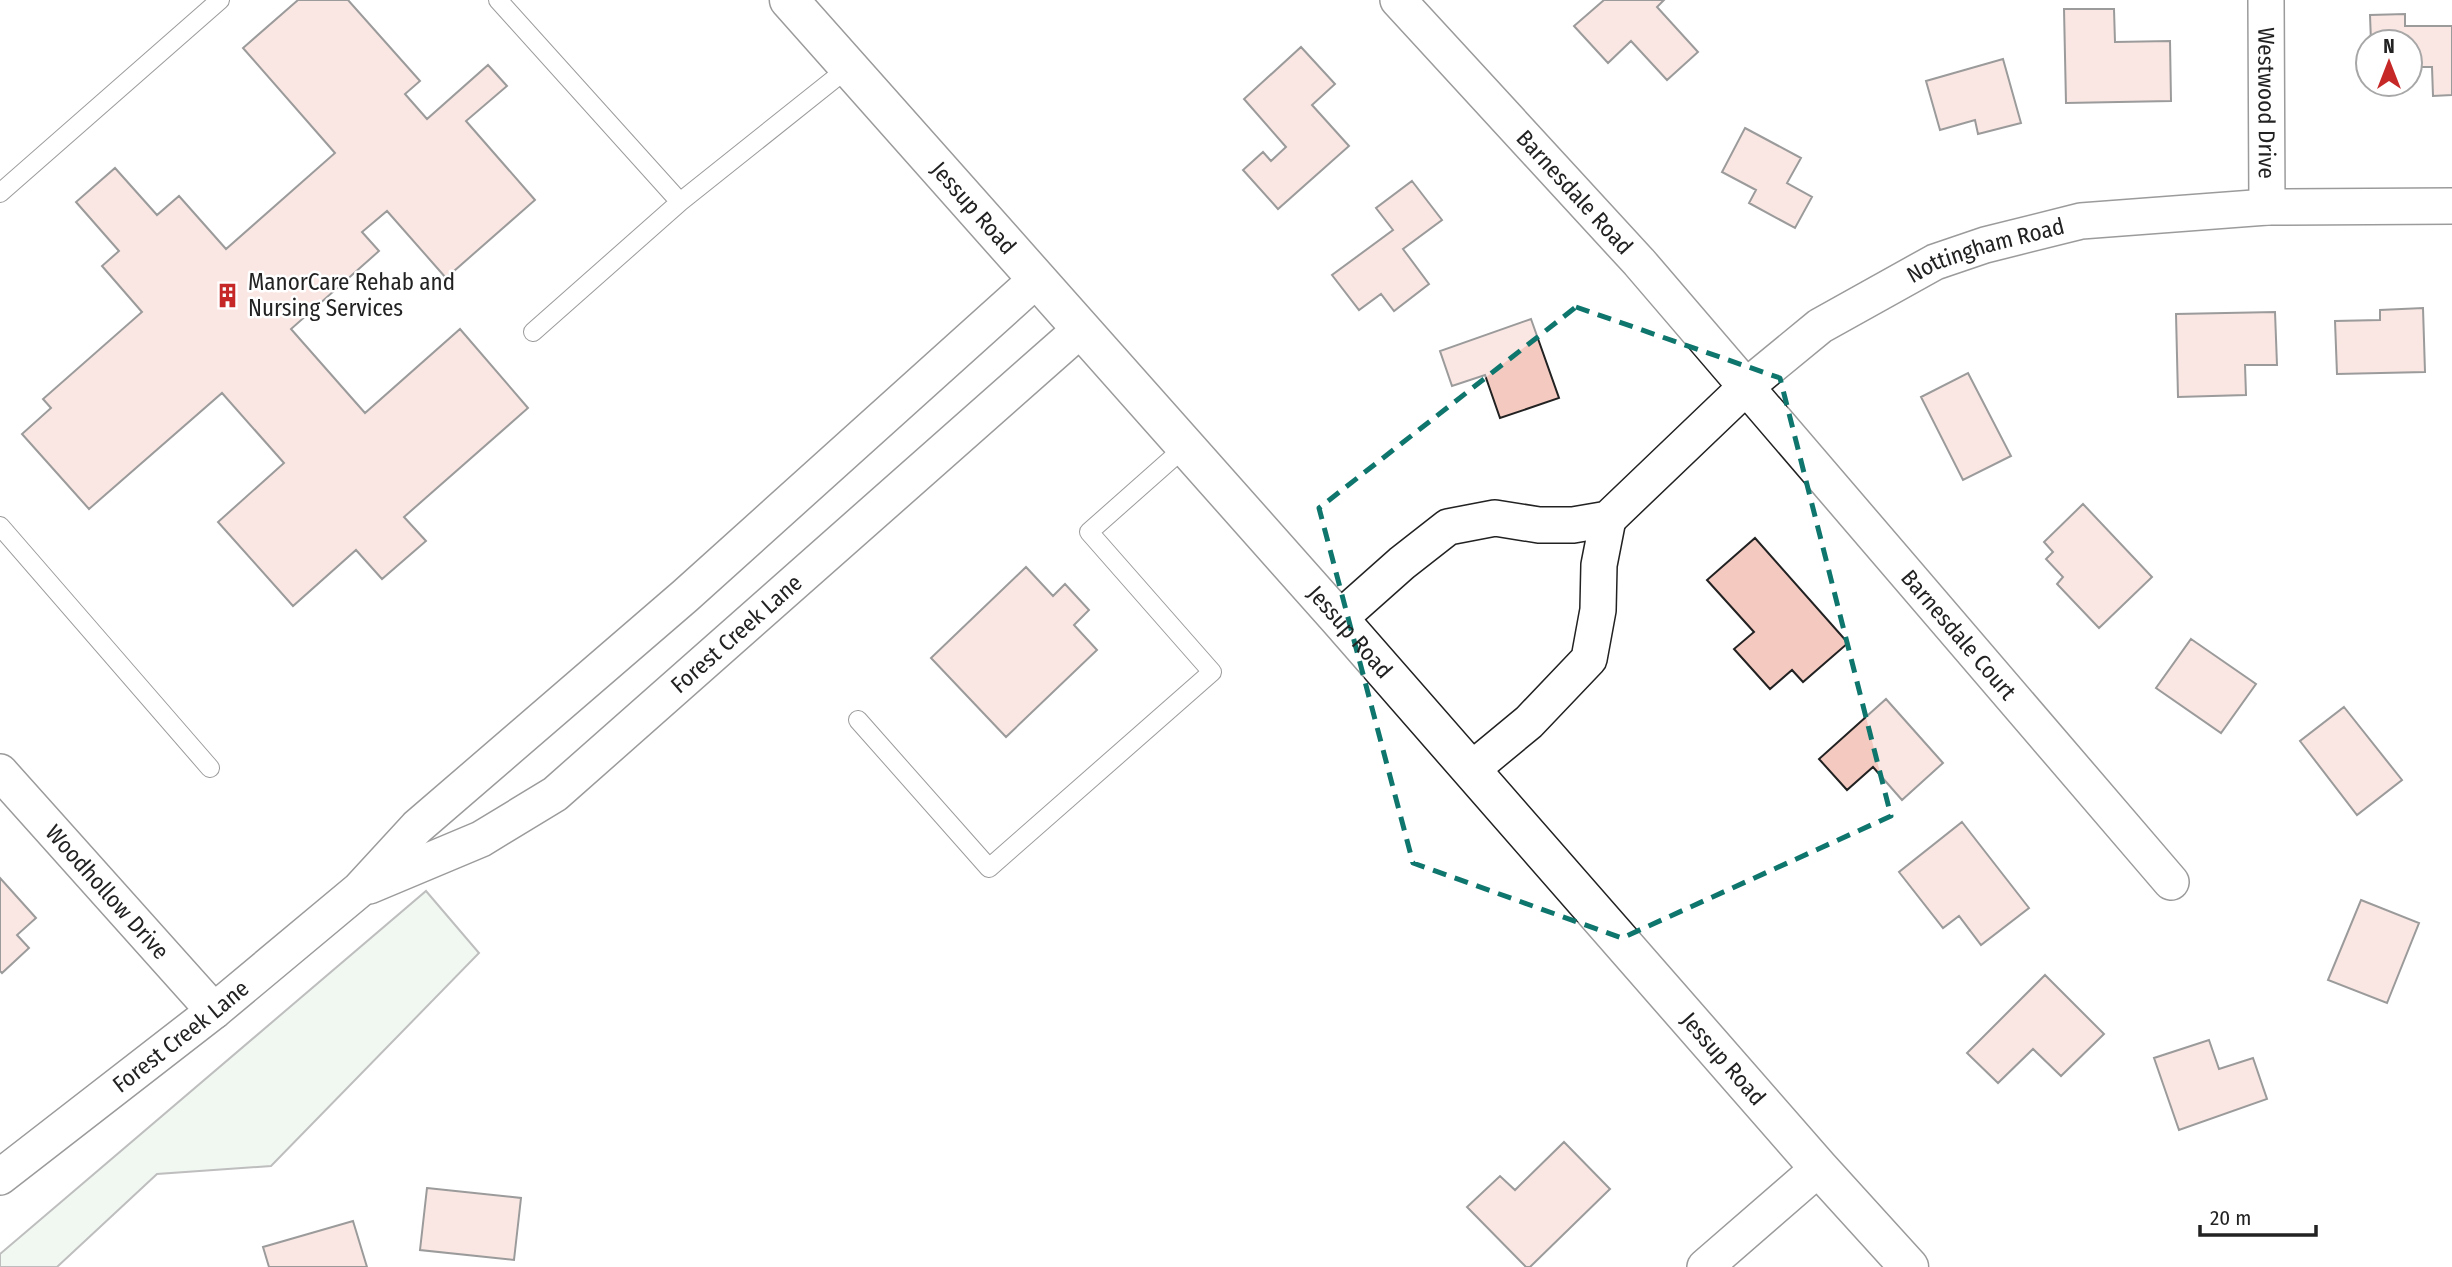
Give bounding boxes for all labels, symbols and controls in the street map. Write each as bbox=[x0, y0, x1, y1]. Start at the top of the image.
street label: Westwood Drive bbox=[2252, 27, 2281, 179]
north arrow bbox=[2354, 28, 2424, 98]
text: N bbox=[2383, 35, 2395, 58]
street label: Barnesdale Road bbox=[1511, 124, 1639, 260]
street label: Jessup Road bbox=[925, 156, 1022, 260]
street label: Nottingham Road bbox=[1902, 212, 2067, 289]
place label: ManorCare Rehab and Nursing Services bbox=[248, 268, 455, 322]
building icon: ManorCare Rehab and Nursing Services bbox=[214, 281, 242, 309]
street label: Barnesdale Court bbox=[1895, 564, 2023, 706]
street label: Forest Creek Lane bbox=[665, 569, 807, 699]
street label: Jessup Road bbox=[1302, 580, 1398, 684]
street label: Woodhollow Drive bbox=[40, 819, 175, 965]
street label: Forest Creek Lane bbox=[107, 974, 254, 1098]
street label: Jessup Road bbox=[1675, 1006, 1772, 1111]
scale bar bbox=[2200, 1194, 2316, 1238]
text: 20 m bbox=[2210, 1205, 2251, 1231]

